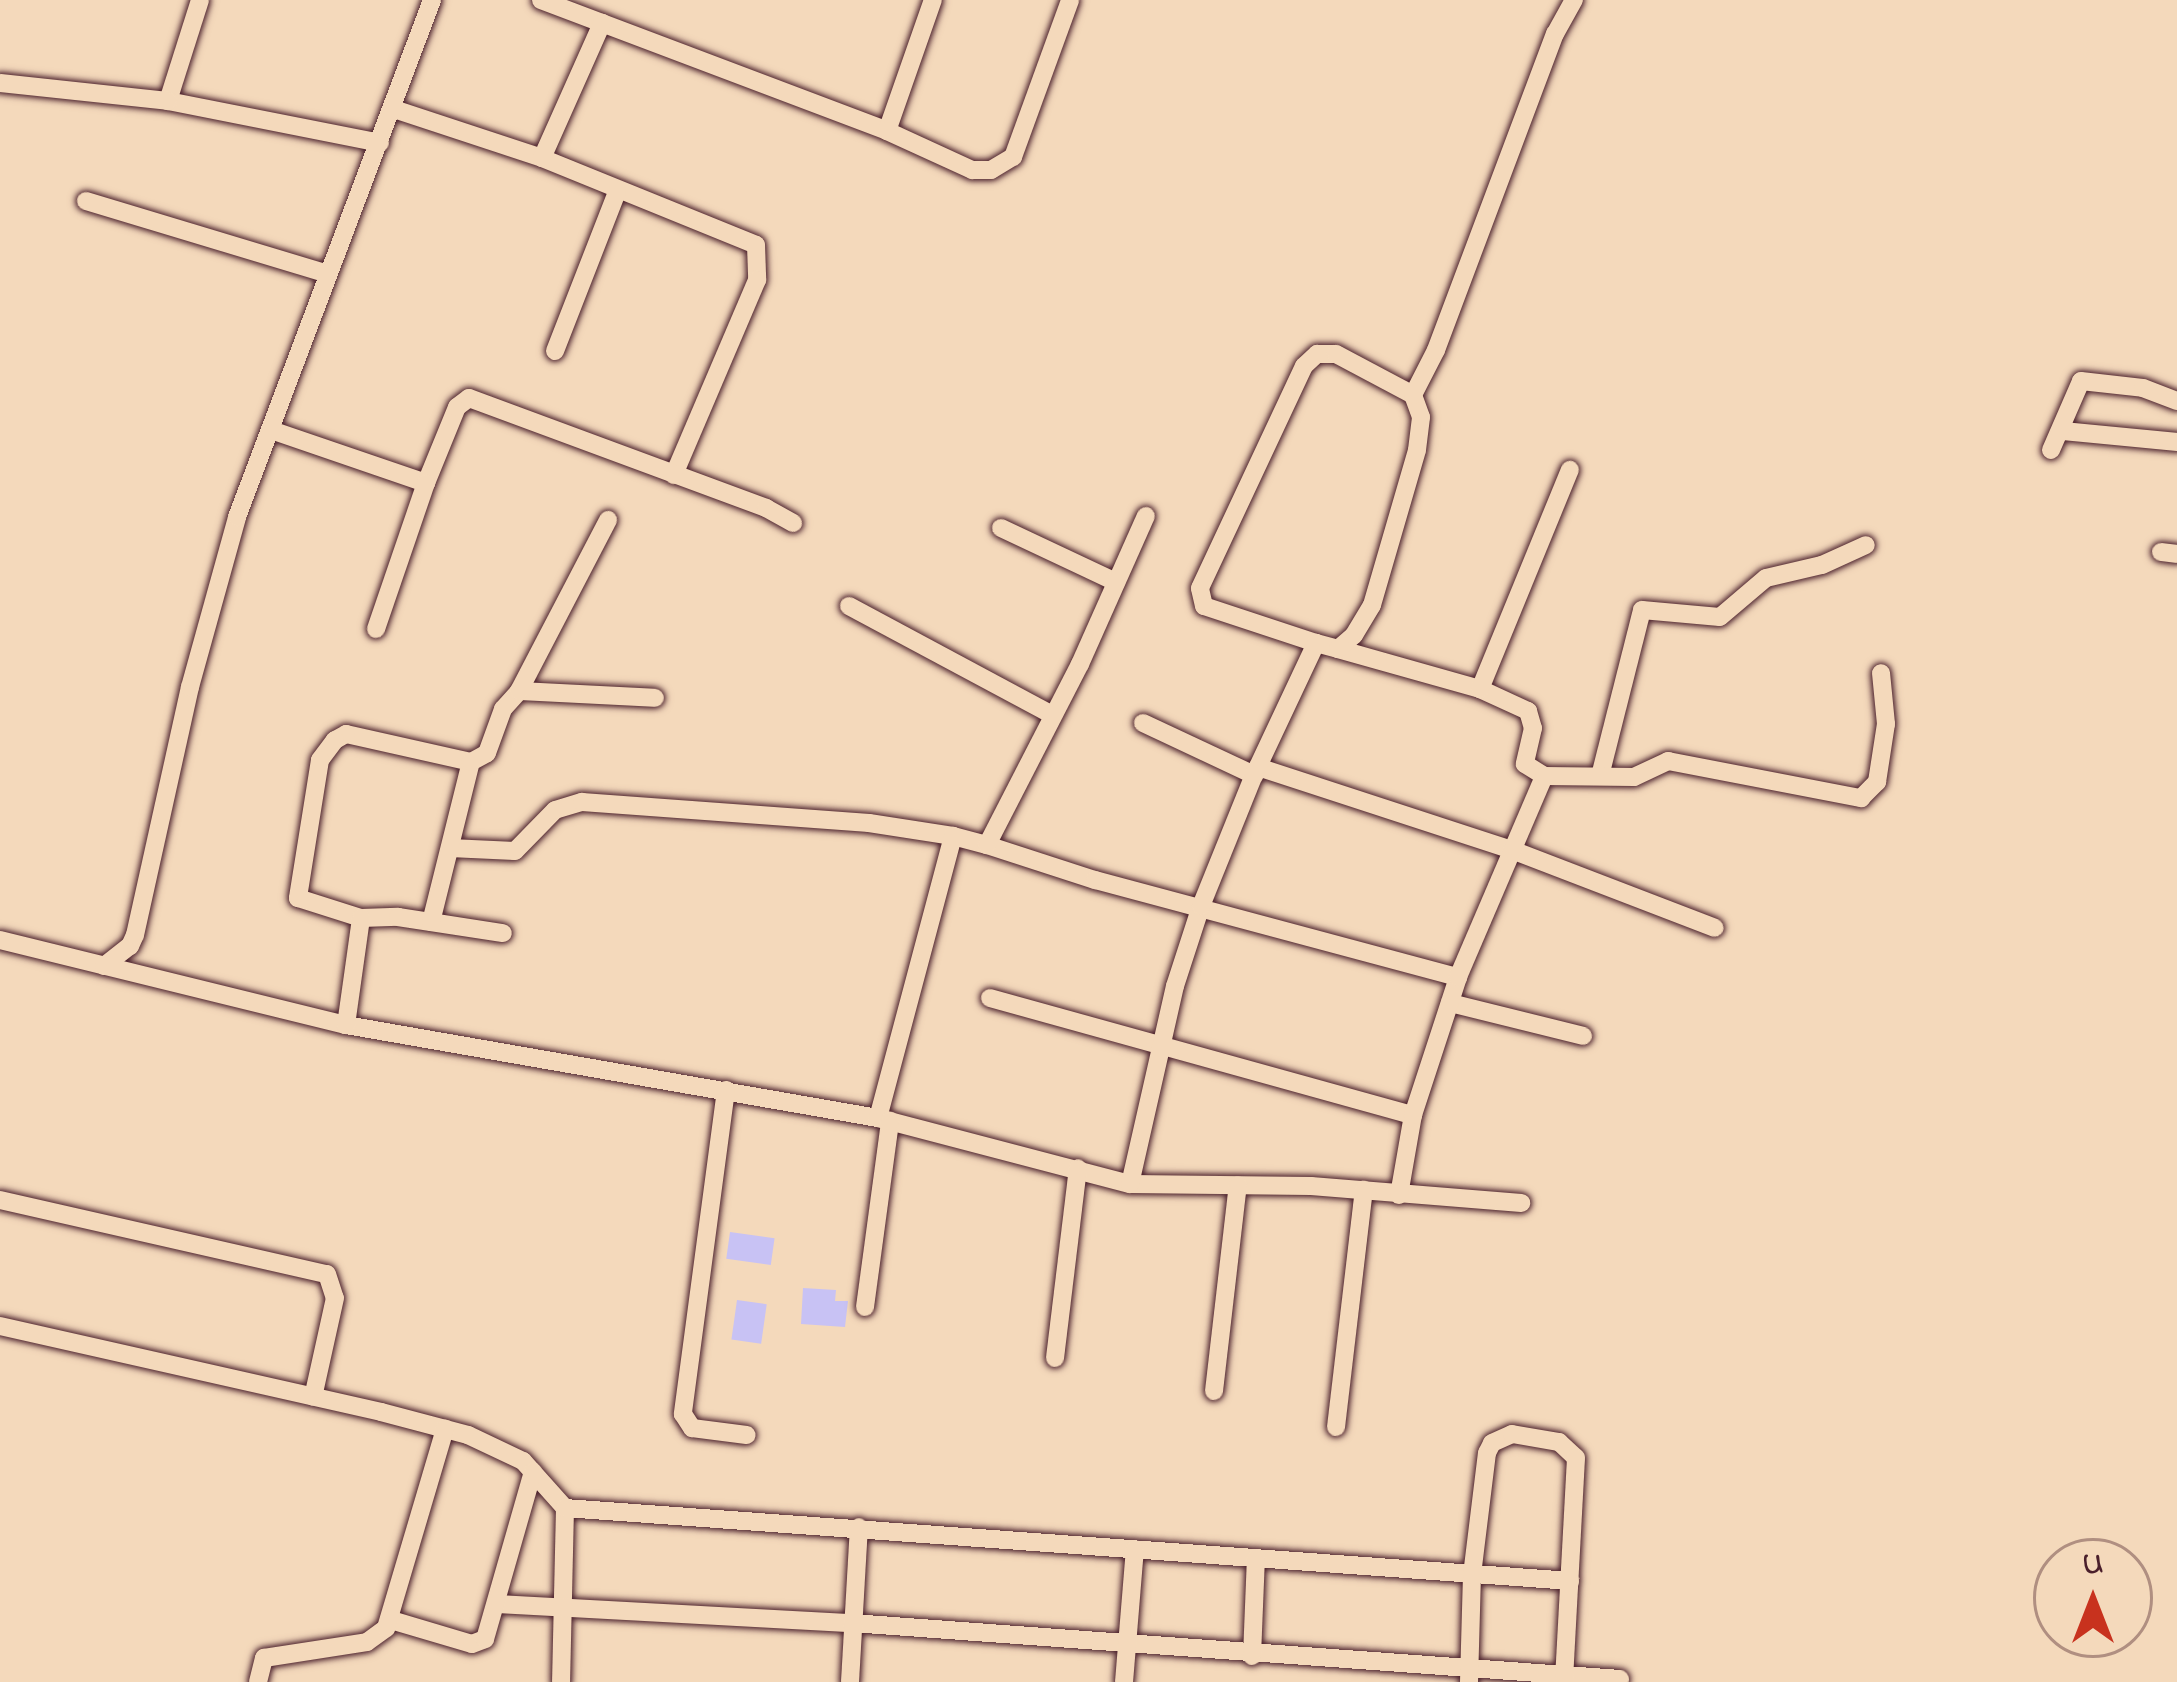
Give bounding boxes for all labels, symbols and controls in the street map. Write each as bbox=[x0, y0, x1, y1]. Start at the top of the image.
north arrow bbox=[2033, 1538, 2153, 1658]
text: U bbox=[2083, 1541, 2103, 1589]

